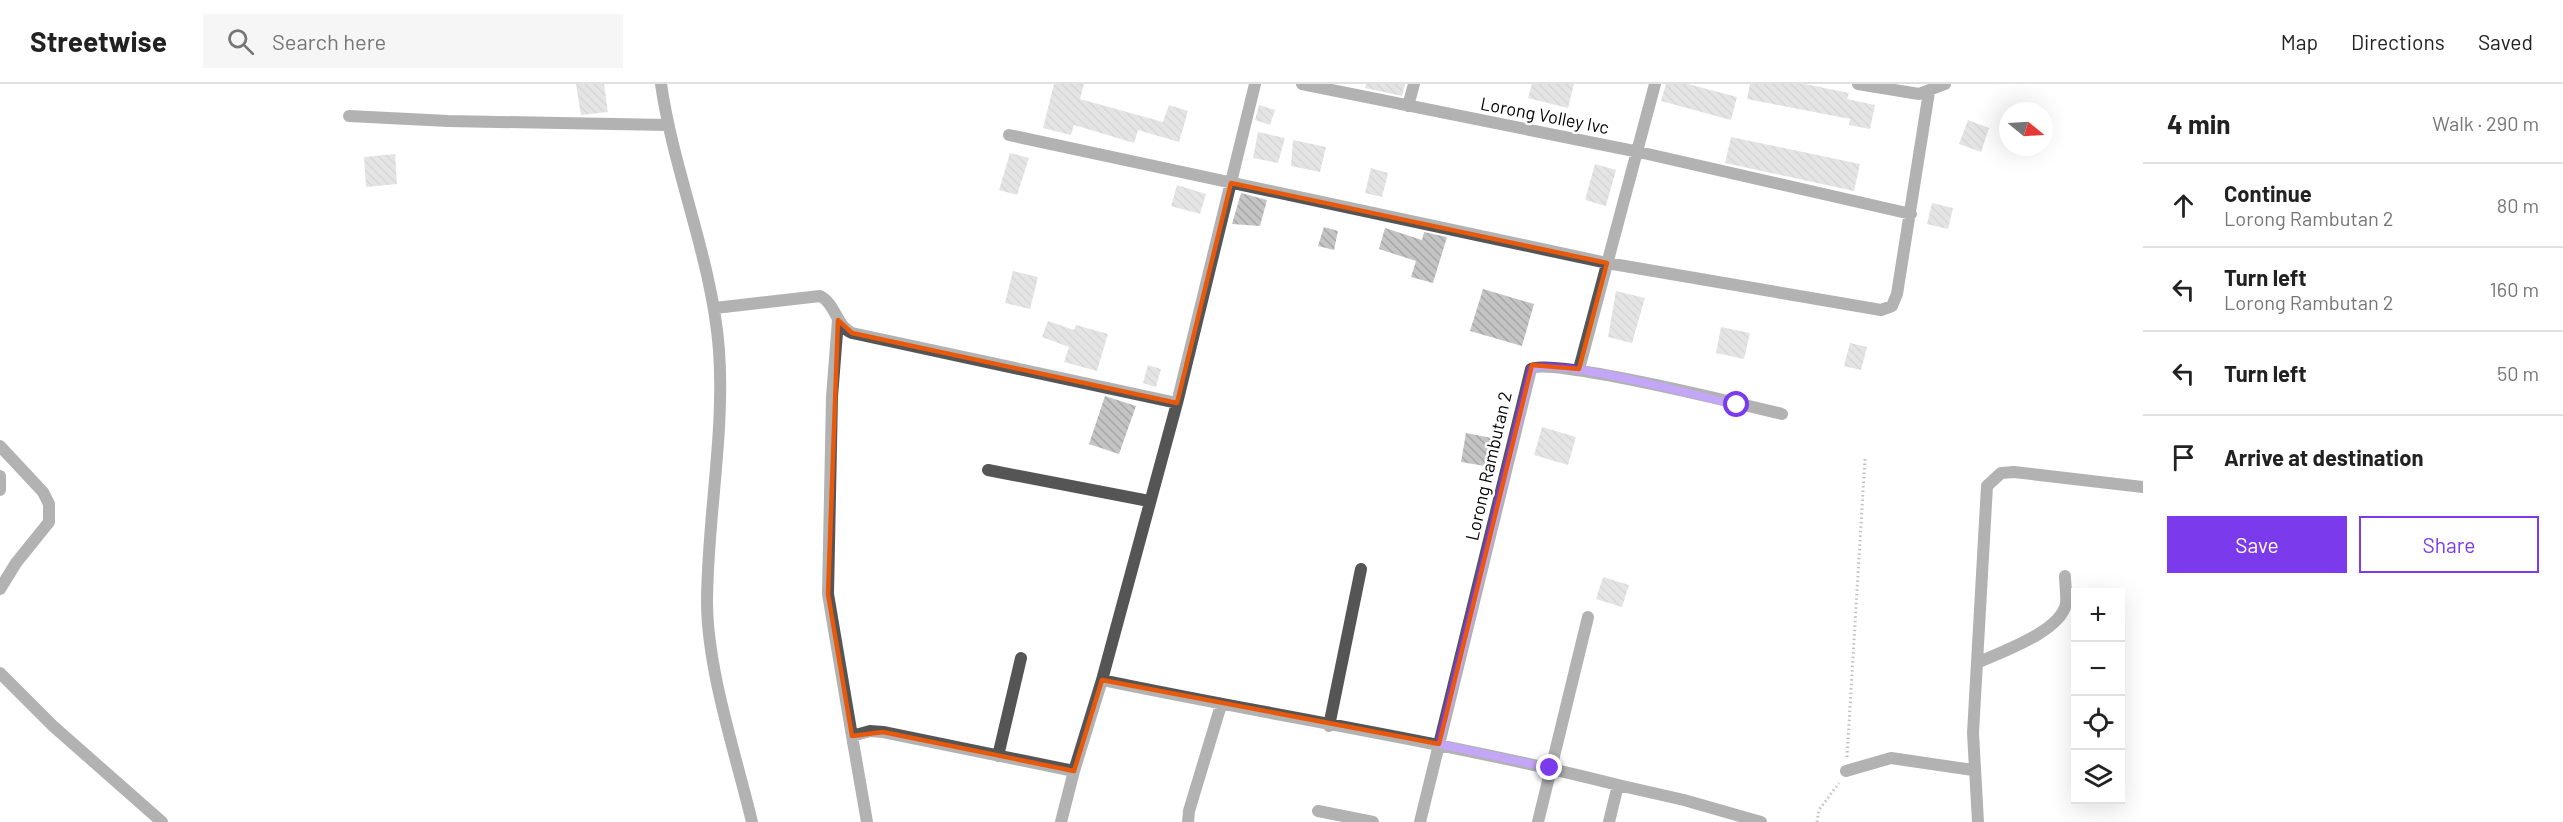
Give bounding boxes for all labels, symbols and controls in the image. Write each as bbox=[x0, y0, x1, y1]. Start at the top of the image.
search box bbox=[203, 14, 623, 68]
text: Streetwise bbox=[30, 24, 167, 58]
icon: search bbox=[224, 25, 257, 58]
text: Search here bbox=[272, 28, 386, 54]
text: Map bbox=[2281, 29, 2318, 54]
text: Directions bbox=[2351, 29, 2445, 54]
text: Saved bbox=[2478, 29, 2533, 54]
street label: Lorong Volley Ivc bbox=[1479, 92, 1611, 138]
north arrow bbox=[1999, 102, 2053, 156]
text: 4 min bbox=[2167, 108, 2231, 139]
text: Walk · 290 m bbox=[2432, 111, 2539, 135]
text: Continue bbox=[2224, 180, 2312, 206]
icon: ahead bbox=[2167, 189, 2200, 222]
text: 80 m bbox=[2497, 193, 2539, 217]
text: Lorong Rambutan 2 bbox=[2224, 206, 2393, 230]
text: Turn left bbox=[2224, 264, 2307, 290]
icon: left bbox=[2167, 273, 2200, 306]
text: 160 m bbox=[2490, 277, 2539, 301]
text: Lorong Rambutan 2 bbox=[2224, 290, 2393, 314]
icon: left bbox=[2167, 357, 2200, 390]
text: Turn left bbox=[2224, 360, 2307, 386]
text: 50 m bbox=[2497, 361, 2539, 385]
street label: Lorong Rambutan 2 bbox=[1460, 389, 1516, 543]
route start bbox=[1723, 391, 1749, 417]
icon: arrive bbox=[2167, 441, 2200, 474]
text: Arrive at destination bbox=[2224, 444, 2423, 470]
button: Save bbox=[2167, 516, 2347, 573]
button: Share bbox=[2359, 516, 2539, 573]
map controls bbox=[2071, 588, 2125, 804]
button: + bbox=[2071, 588, 2125, 642]
button: − bbox=[2071, 642, 2125, 696]
button: locate bbox=[2071, 696, 2125, 750]
button: layers bbox=[2071, 750, 2125, 804]
route end bbox=[1536, 754, 1562, 780]

